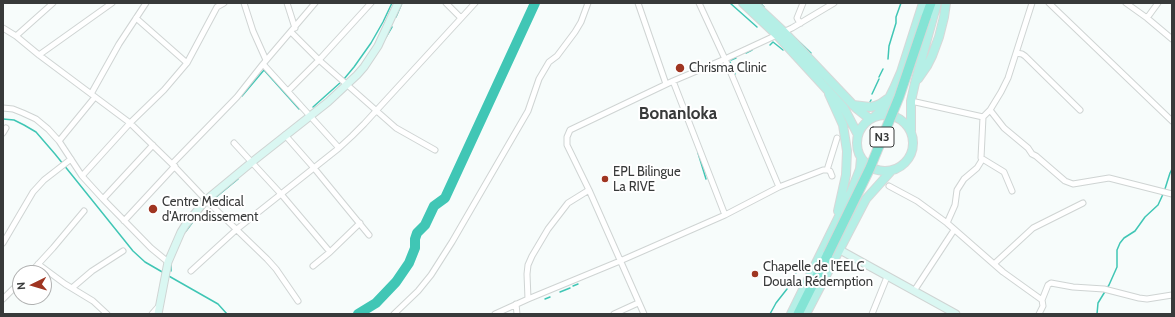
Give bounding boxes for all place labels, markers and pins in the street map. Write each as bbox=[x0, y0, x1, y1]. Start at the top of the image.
place label: Chrisma Clinic bbox=[689, 60, 767, 76]
marker: Chrisma Clinic bbox=[674, 62, 686, 74]
place label: EPL Bilingue La RIVE bbox=[613, 164, 681, 195]
marker: EPL Bilingue La RIVE bbox=[600, 174, 610, 184]
place label: Centre Medical d'Arrondissement bbox=[162, 194, 258, 225]
marker: Centre Medical d'Arrondissement bbox=[147, 203, 159, 215]
place label: Chapelle de l'EELC Douala Rédemption bbox=[763, 259, 873, 290]
marker: Chapelle de l'EELC Douala Rédemption bbox=[750, 269, 760, 279]

